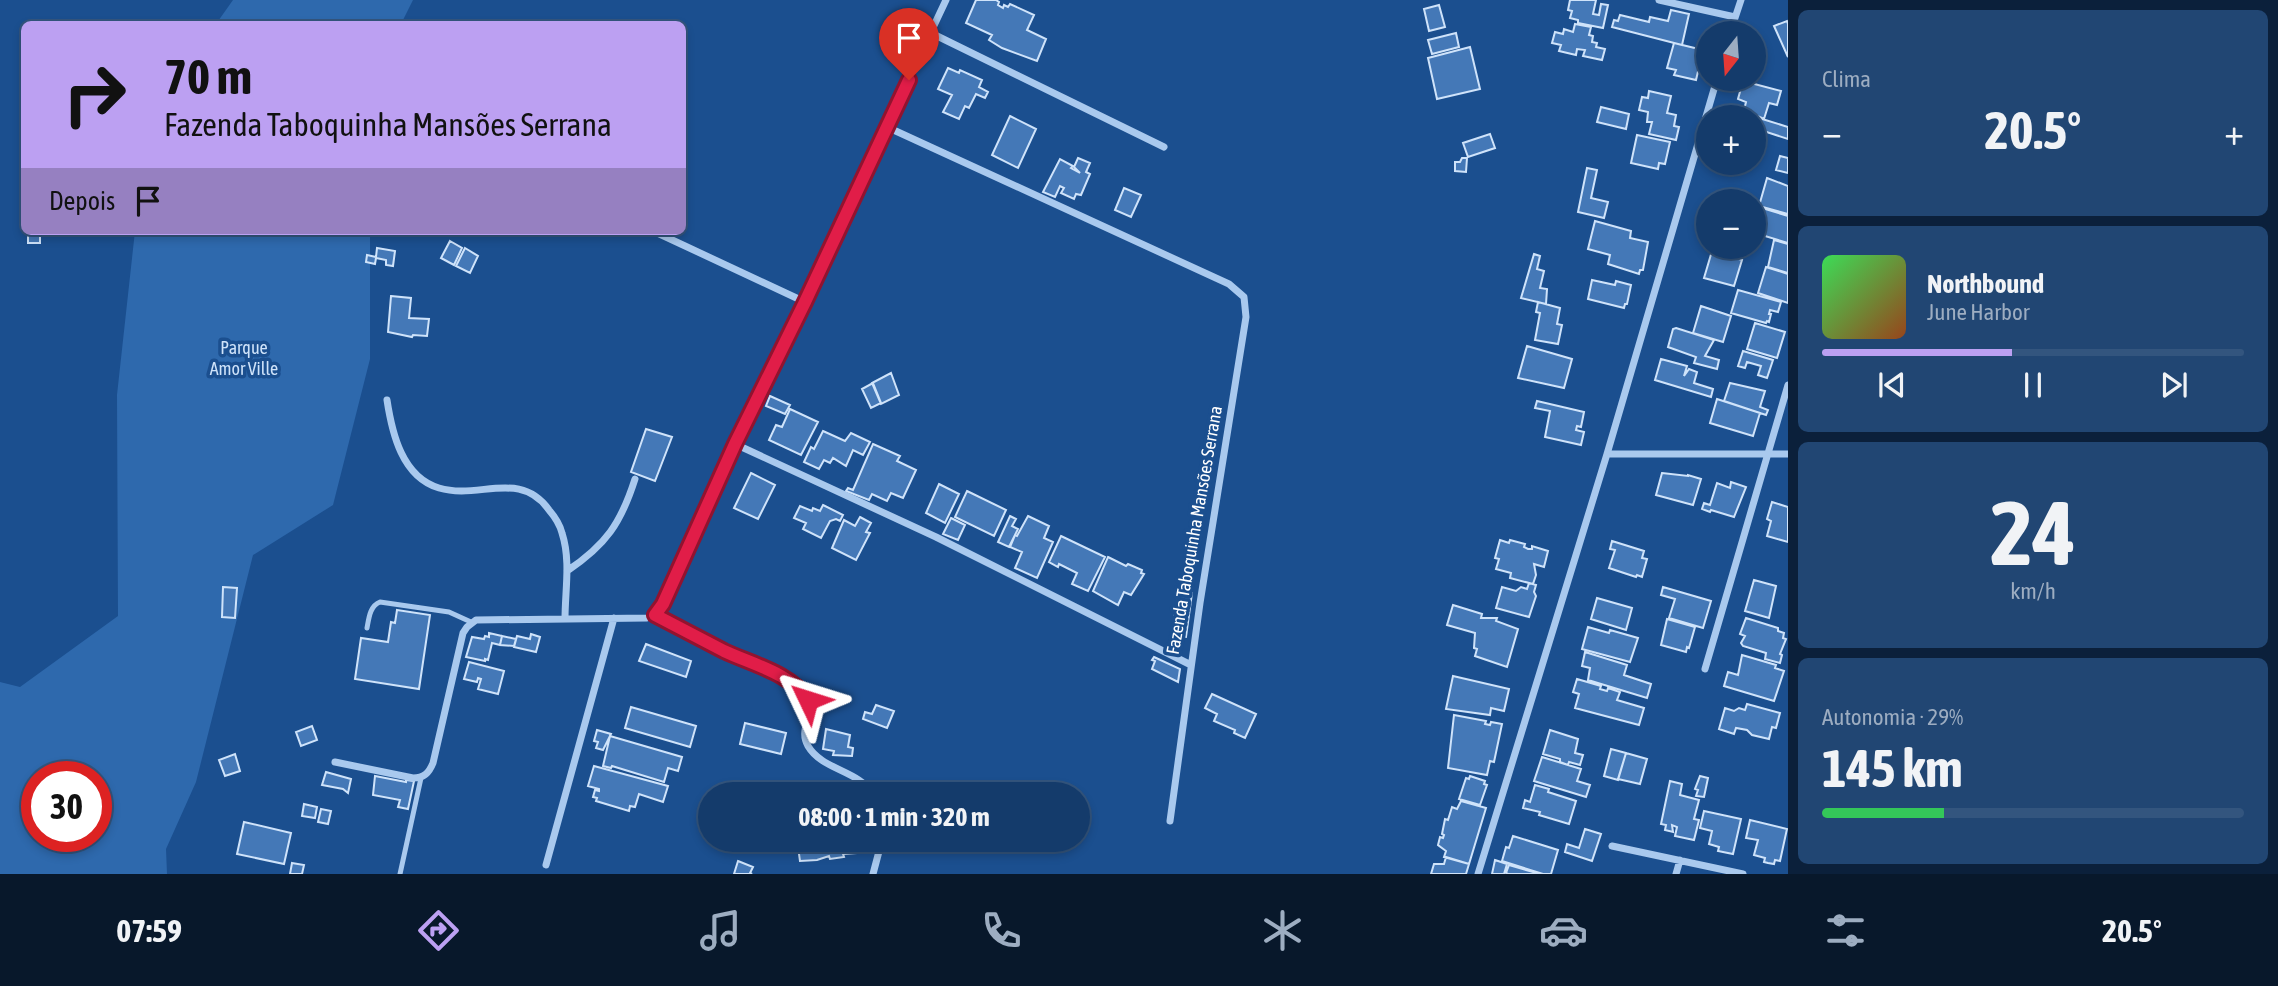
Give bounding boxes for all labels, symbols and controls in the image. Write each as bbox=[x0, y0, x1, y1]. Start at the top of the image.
pin bbox=[879, 8, 939, 80]
icon: arrive bbox=[890, 19, 928, 57]
north arrow bbox=[1696, 21, 1766, 91]
map controls bbox=[1696, 21, 1766, 259]
text: 70 m bbox=[164, 48, 252, 104]
icon: right bbox=[49, 49, 140, 140]
text: Clima bbox=[1822, 66, 1871, 92]
text: 20.5° bbox=[1985, 100, 2081, 160]
button: + bbox=[1696, 105, 1766, 175]
text: Fazenda Taboquinha Mansões Serrana bbox=[164, 106, 612, 143]
text: − bbox=[1822, 110, 1842, 153]
text: + bbox=[2224, 110, 2244, 153]
icon: arrive bbox=[129, 182, 167, 220]
text: Depois bbox=[49, 186, 115, 216]
button: − bbox=[1696, 189, 1766, 259]
text: Northbound bbox=[1927, 269, 2044, 299]
text: June Harbor bbox=[1927, 299, 2030, 325]
park label: Parque Amor Ville bbox=[210, 337, 278, 379]
icon: previous bbox=[1873, 366, 1911, 404]
icon: pause bbox=[2014, 366, 2052, 404]
icon: next bbox=[2155, 366, 2193, 404]
street label: Fazenda Taboquinha Mansões Serrana bbox=[1162, 404, 1226, 656]
text: 24 bbox=[1990, 480, 2076, 584]
text: km/h bbox=[2010, 578, 2056, 604]
position arrow bbox=[771, 663, 845, 737]
text: Autonomia · 29% bbox=[1822, 704, 1963, 730]
text: 145 km bbox=[1822, 738, 1963, 798]
speed limit sign: 30 bbox=[21, 761, 112, 852]
text: 08:00 · 1 min · 320 m bbox=[798, 802, 990, 832]
icon: directions bbox=[414, 906, 463, 955]
icon: music bbox=[696, 906, 745, 955]
icon: phone bbox=[977, 906, 1026, 955]
icon: climate bbox=[1258, 906, 1307, 955]
icon: car bbox=[1539, 906, 1588, 955]
icon: filters bbox=[1821, 906, 1870, 955]
text: 07:59 bbox=[116, 912, 182, 949]
text: 20.5° bbox=[2102, 912, 2162, 949]

